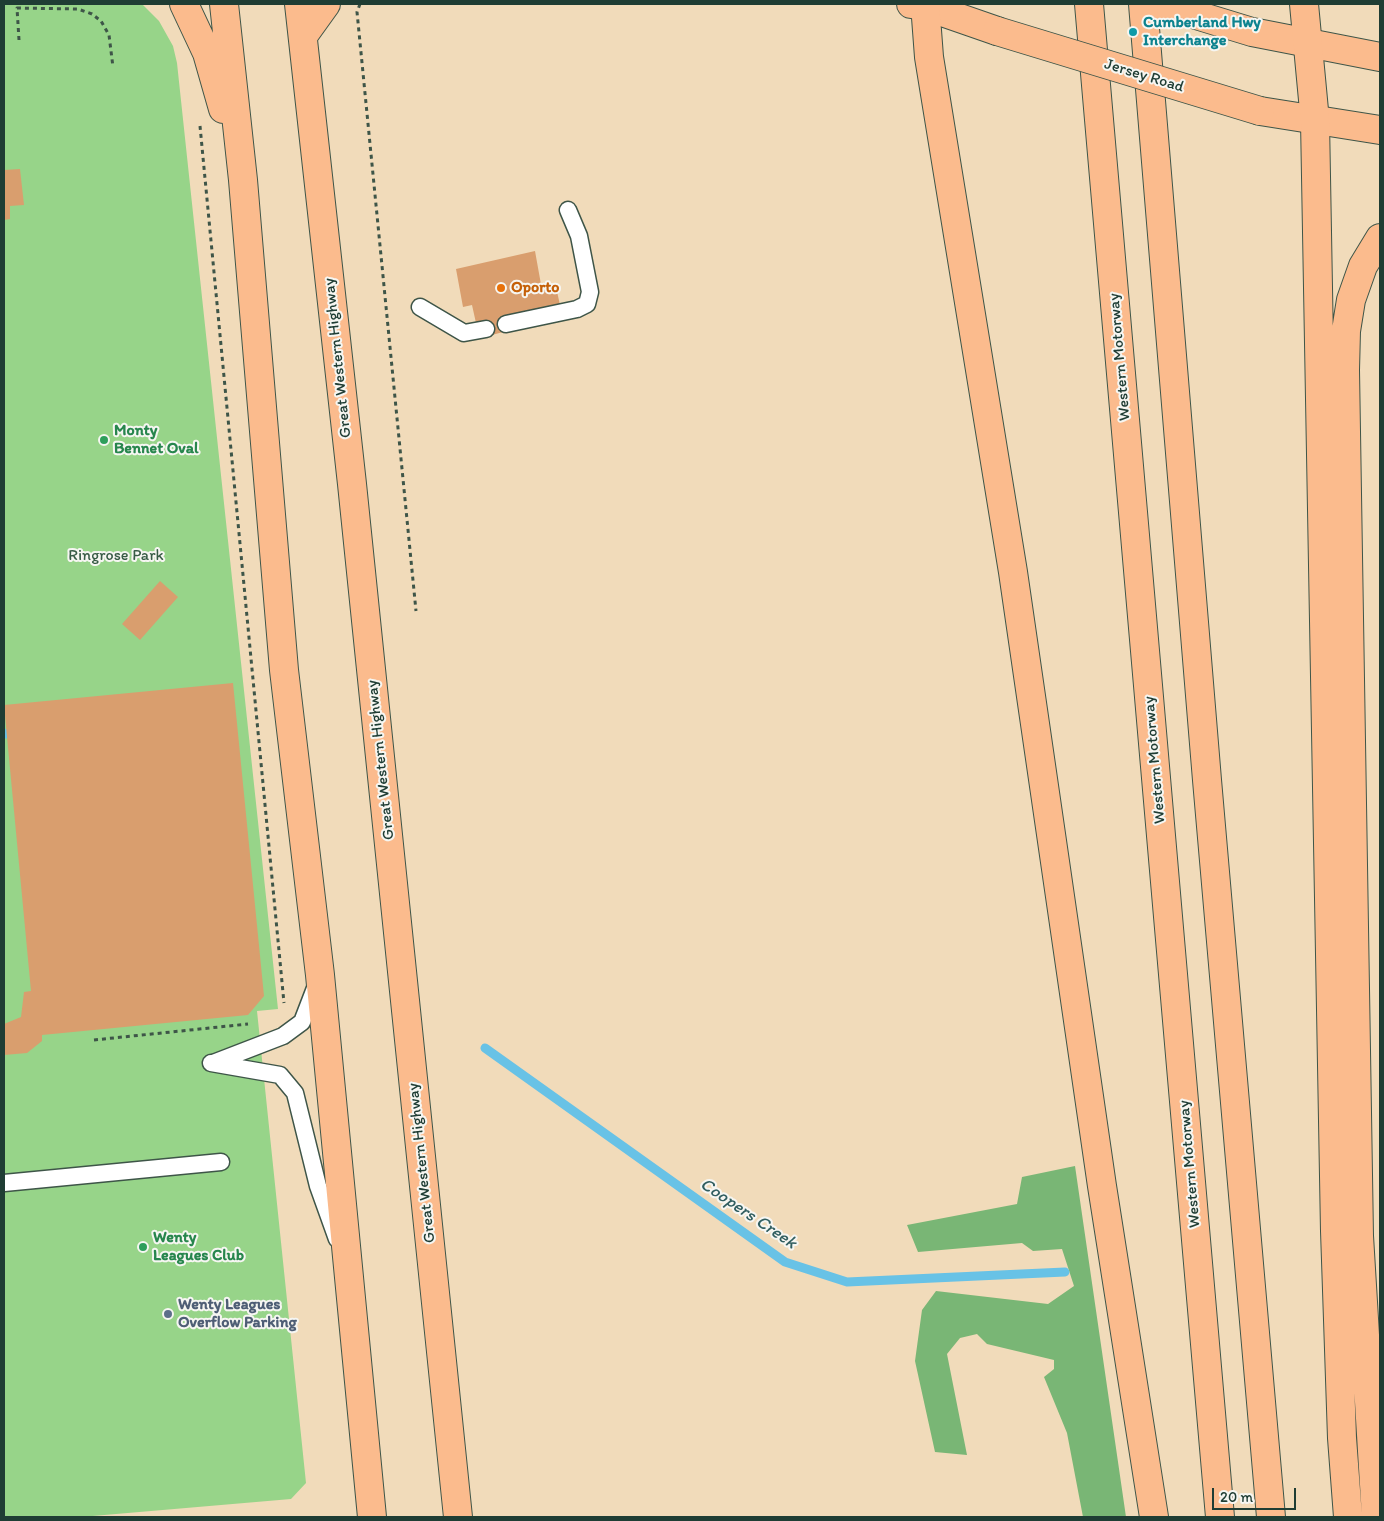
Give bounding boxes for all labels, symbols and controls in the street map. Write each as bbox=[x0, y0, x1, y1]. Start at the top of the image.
place label: Cumberland Hwy Interchange bbox=[1143, 13, 1261, 51]
marker: Cumberland Hwy Interchange bbox=[1127, 26, 1139, 38]
street label: Jersey Road bbox=[1102, 55, 1186, 97]
street label: Great Western Highway bbox=[320, 277, 356, 439]
place label: Oporto bbox=[511, 278, 559, 298]
marker: Oporto bbox=[495, 282, 507, 294]
street label: Western Motorway bbox=[1105, 292, 1135, 422]
place label: Monty Bennet Oval bbox=[114, 421, 199, 459]
marker: Monty Bennet Oval bbox=[98, 434, 110, 446]
park label: Ringrose Park bbox=[68, 546, 164, 566]
street label: Great Western Highway bbox=[363, 679, 399, 841]
street label: Western Motorway bbox=[1140, 695, 1170, 825]
street label: Great Western Highway bbox=[404, 1082, 440, 1244]
street label: Western Motorway bbox=[1175, 1099, 1205, 1229]
water label: Coopers Creek bbox=[696, 1174, 800, 1254]
place label: Wenty Leagues Club bbox=[153, 1228, 244, 1266]
marker: Wenty Leagues Club bbox=[137, 1241, 149, 1253]
place label: Wenty Leagues Overflow Parking bbox=[178, 1295, 297, 1333]
marker: Wenty Leagues Overflow Parking bbox=[162, 1308, 174, 1320]
scale bar bbox=[1214, 1478, 1298, 1510]
text: 20 m bbox=[1220, 1488, 1253, 1506]

